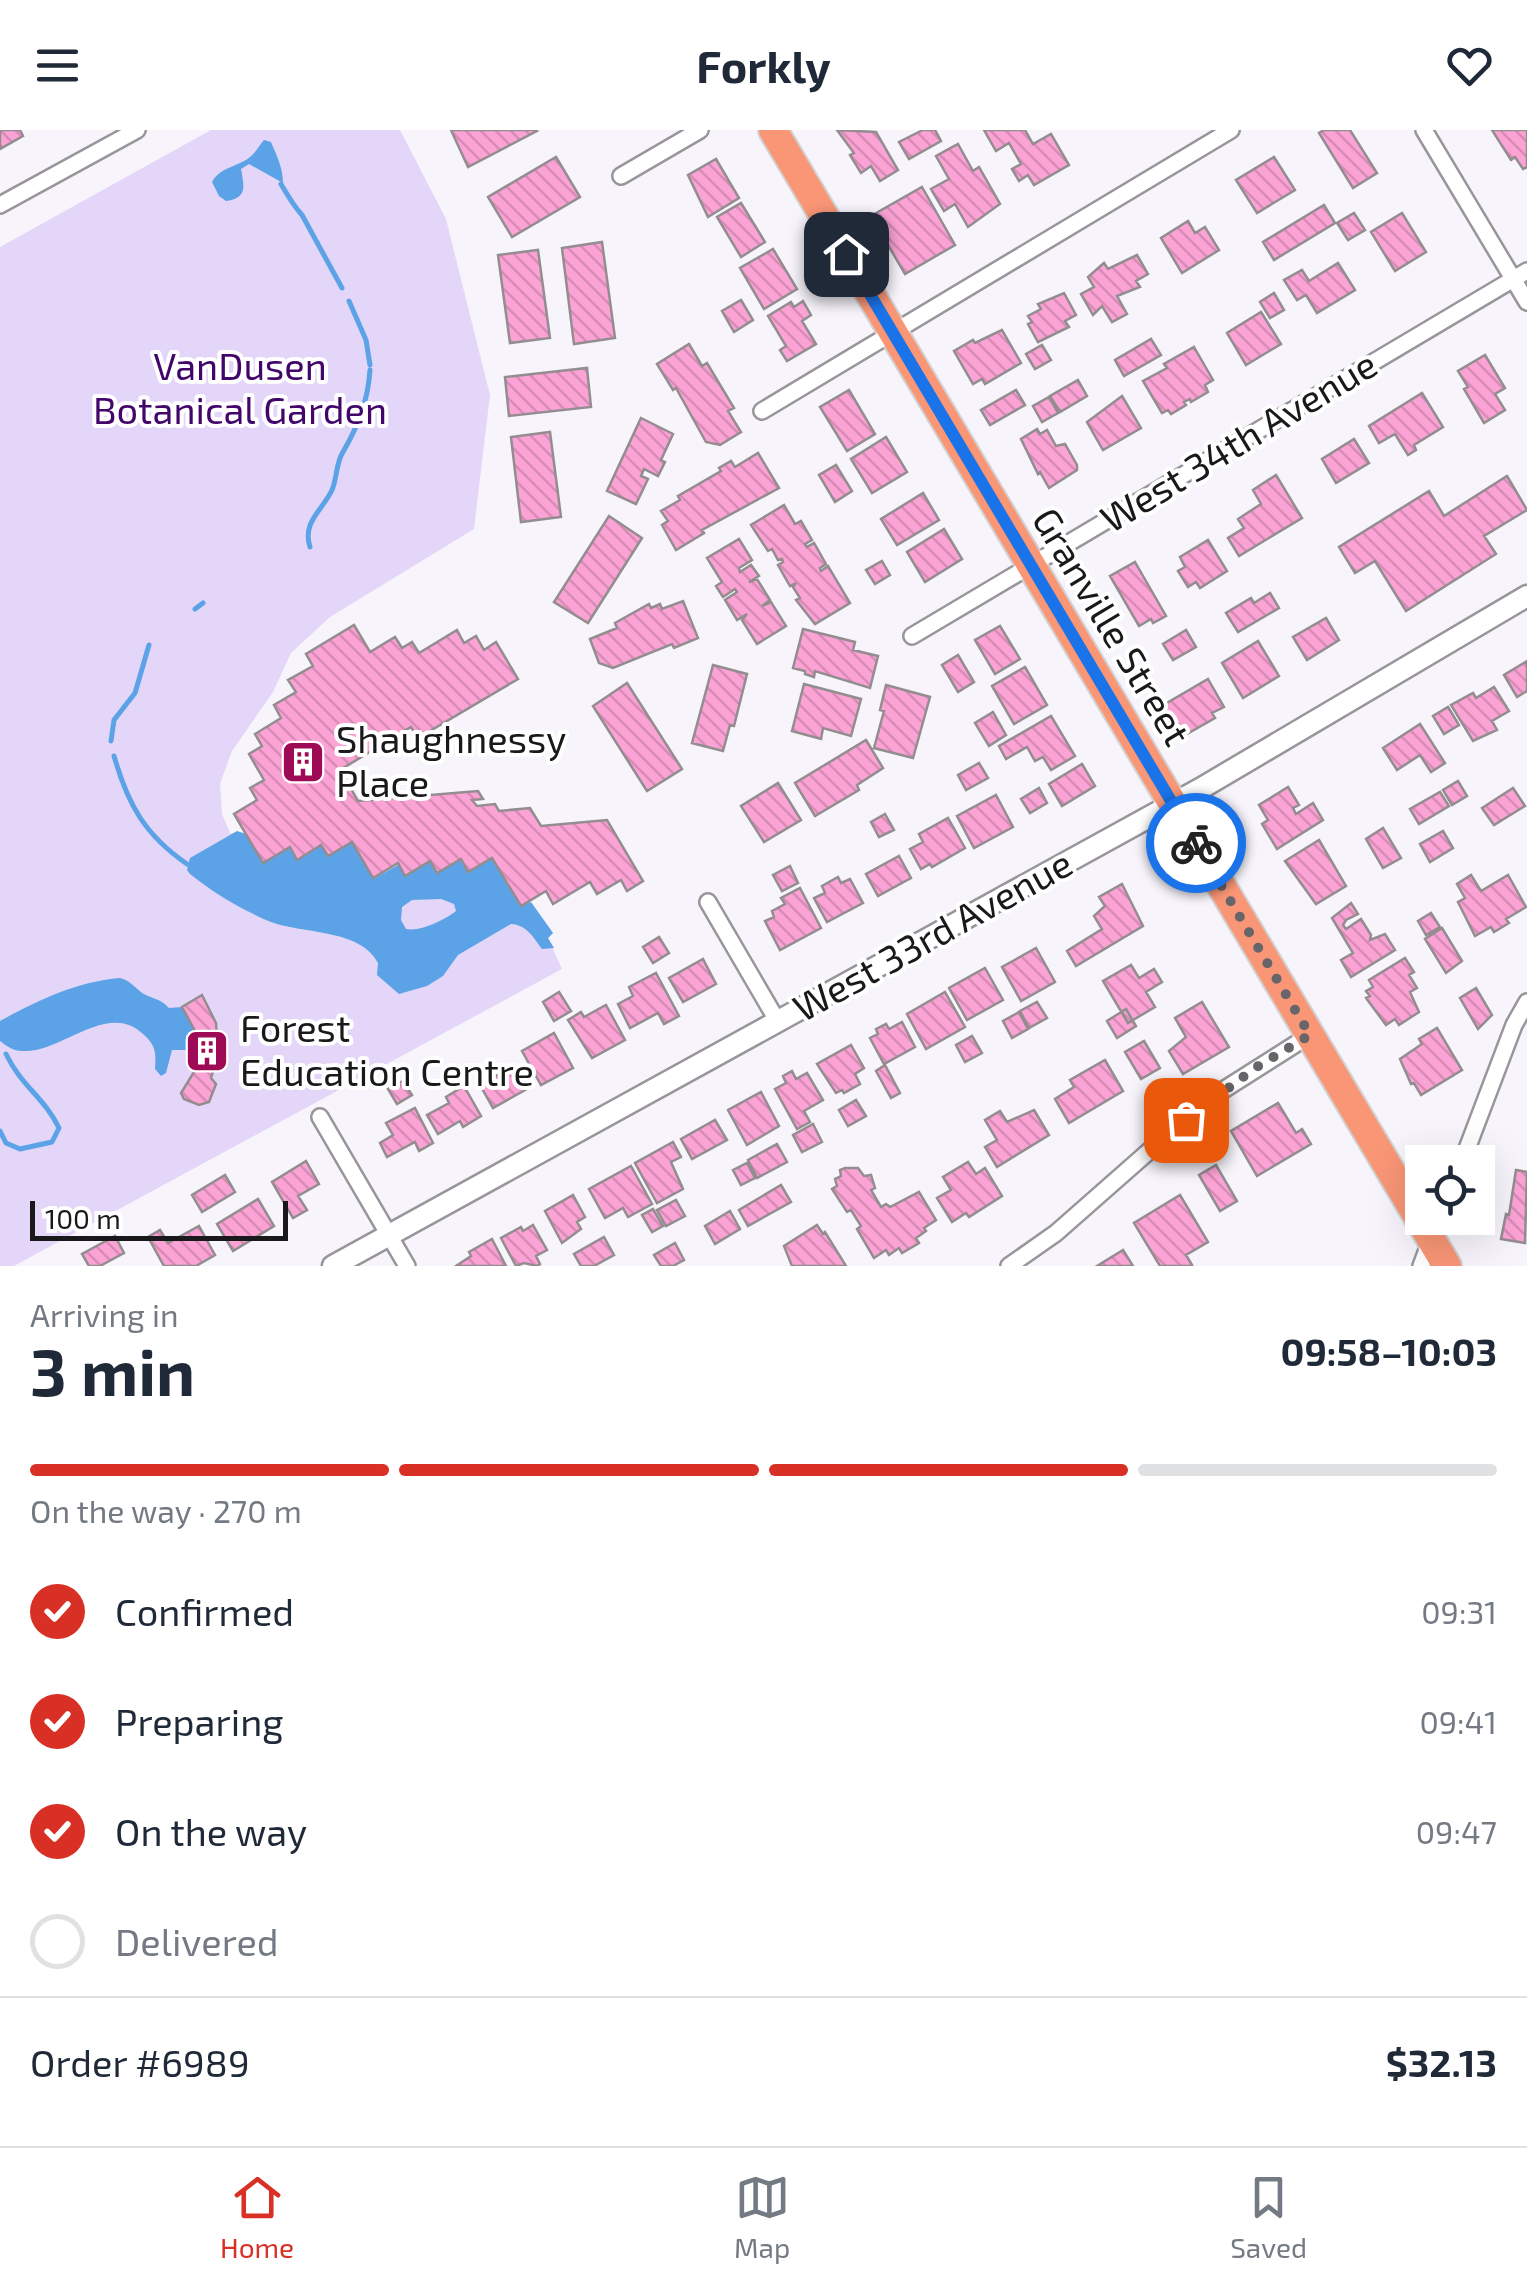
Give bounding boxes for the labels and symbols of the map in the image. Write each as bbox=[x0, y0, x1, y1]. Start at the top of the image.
pin bbox=[804, 212, 889, 297]
street label: West 34th Avenue bbox=[1092, 340, 1384, 541]
park label: VanDusen Botanical Garden bbox=[93, 342, 387, 432]
street label: Granville Street bbox=[1024, 499, 1202, 753]
place label: Shaughnessy Place bbox=[336, 715, 566, 805]
building icon: Shaughnessy Place bbox=[280, 739, 326, 785]
courier bbox=[1146, 793, 1246, 893]
street label: West 33rd Avenue bbox=[785, 839, 1080, 1030]
place label: Forest Education Centre bbox=[240, 1004, 534, 1094]
building icon: Forest Education Centre bbox=[184, 1028, 230, 1074]
pin bbox=[1144, 1078, 1229, 1163]
scale bar bbox=[30, 1196, 288, 1240]

